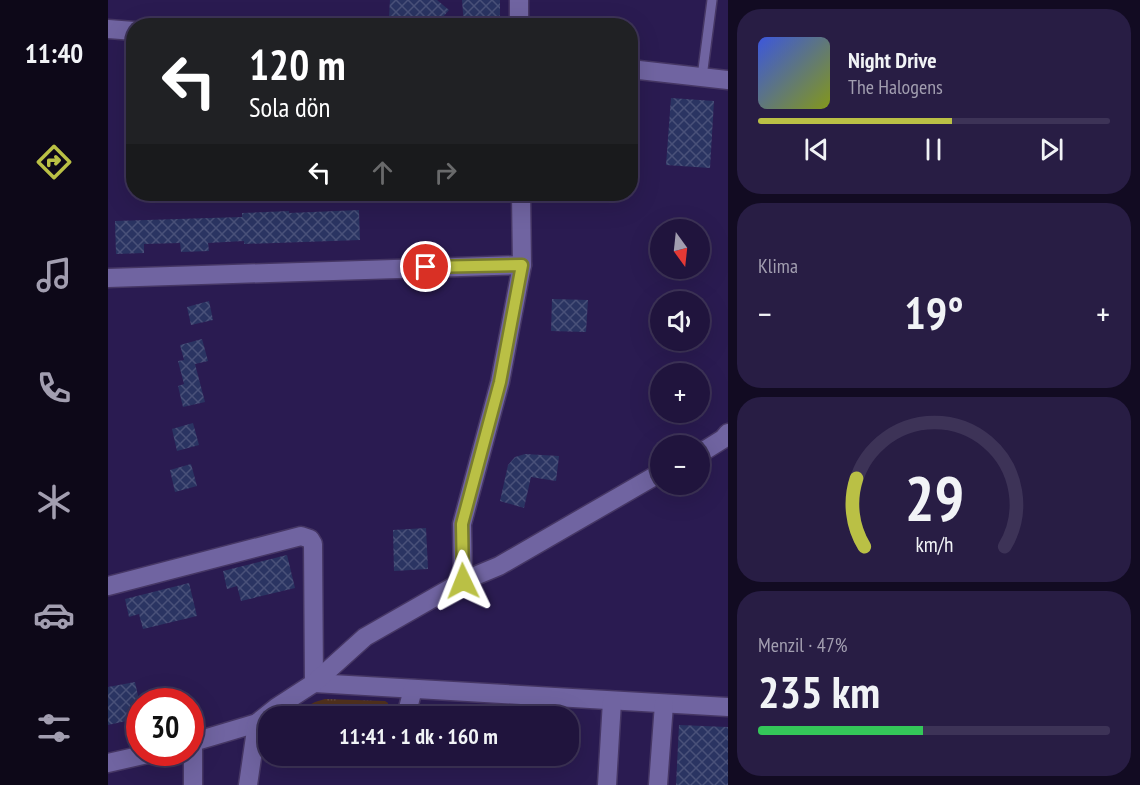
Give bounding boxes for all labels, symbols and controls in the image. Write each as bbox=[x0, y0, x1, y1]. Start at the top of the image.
text: 11:40 bbox=[25, 36, 83, 70]
text: 120 m bbox=[249, 37, 346, 92]
icon: left bbox=[150, 42, 228, 120]
text: Night Drive bbox=[848, 46, 937, 74]
text: The Halogens bbox=[848, 74, 943, 100]
text: Sola dön bbox=[249, 90, 330, 124]
icon: previous bbox=[800, 133, 833, 166]
icon: pause bbox=[917, 133, 950, 166]
icon: next bbox=[1035, 133, 1068, 166]
icon: directions bbox=[33, 141, 75, 183]
icon: left bbox=[303, 156, 336, 189]
icon: ahead bbox=[366, 156, 399, 189]
icon: right bbox=[429, 156, 462, 189]
north arrow bbox=[650, 219, 710, 279]
map controls bbox=[650, 219, 710, 495]
pin bbox=[400, 241, 451, 292]
icon: arrive bbox=[409, 250, 442, 283]
text: Klima bbox=[758, 253, 798, 279]
icon: music bbox=[33, 254, 75, 296]
text: 19° bbox=[904, 283, 964, 341]
button: sound bbox=[650, 291, 710, 351]
text: − bbox=[758, 292, 772, 335]
text: + bbox=[1096, 292, 1110, 335]
button: + bbox=[650, 363, 710, 423]
icon: phone bbox=[33, 367, 75, 409]
button: − bbox=[650, 435, 710, 495]
text: 29 bbox=[904, 457, 964, 538]
icon: climate bbox=[33, 481, 75, 523]
text: km/h bbox=[915, 530, 953, 558]
position arrow bbox=[431, 549, 495, 613]
icon: car bbox=[33, 594, 75, 636]
text: Menzil · 47% bbox=[758, 632, 847, 658]
text: 235 km bbox=[758, 662, 880, 720]
speed limit sign: 30 bbox=[126, 688, 204, 766]
icon: filters bbox=[33, 707, 75, 749]
text: 11:41 · 1 dk · 160 m bbox=[339, 722, 498, 750]

